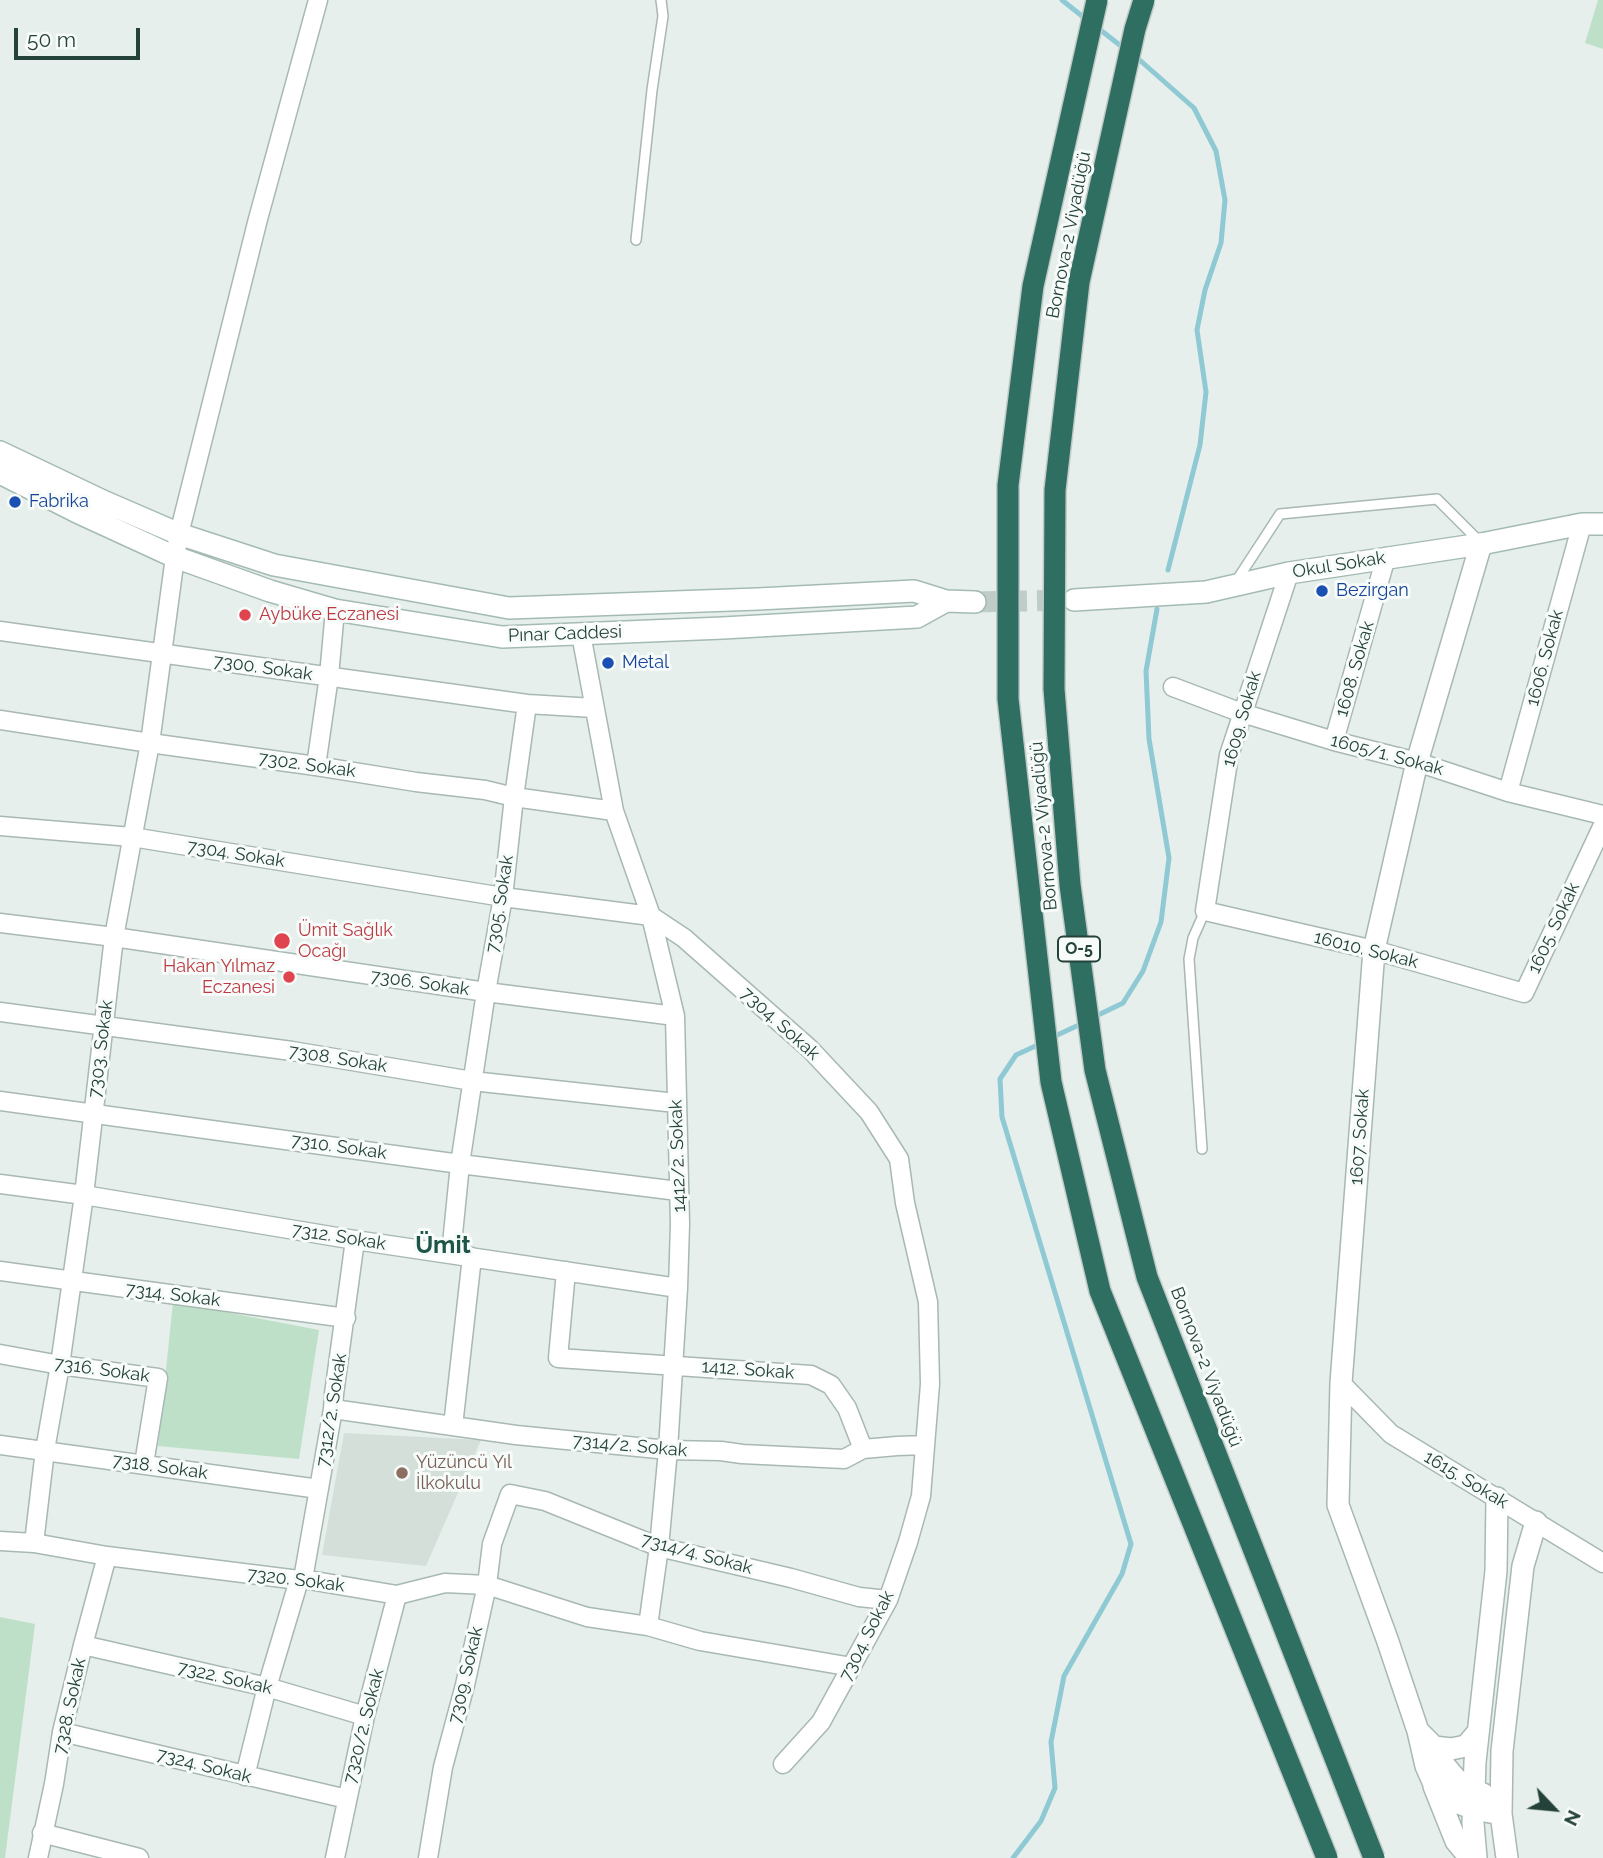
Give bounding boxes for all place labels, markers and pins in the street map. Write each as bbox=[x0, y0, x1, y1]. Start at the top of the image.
place label: Fabrika bbox=[29, 491, 89, 513]
marker: Fabrika bbox=[7, 494, 23, 510]
place label: Bezirgan bbox=[1336, 580, 1409, 602]
marker: Bezirgan bbox=[1314, 583, 1330, 599]
place label: Aybüke Eczanesi bbox=[259, 604, 399, 626]
marker: Aybüke Eczanesi bbox=[237, 607, 253, 623]
place label: Metal bbox=[622, 652, 669, 674]
marker: Metal bbox=[600, 655, 616, 671]
place label: Ümit Sağlık Ocağı bbox=[298, 920, 393, 962]
marker: Ümit Sağlık Ocağı bbox=[272, 931, 292, 951]
place label: Hakan Yılmaz Eczanesi bbox=[163, 956, 275, 998]
marker: Hakan Yılmaz Eczanesi bbox=[281, 969, 297, 985]
place label: Yüzüncü Yıl İlkokulu bbox=[416, 1452, 512, 1494]
marker: Yüzüncü Yıl İlkokulu bbox=[394, 1465, 410, 1481]

